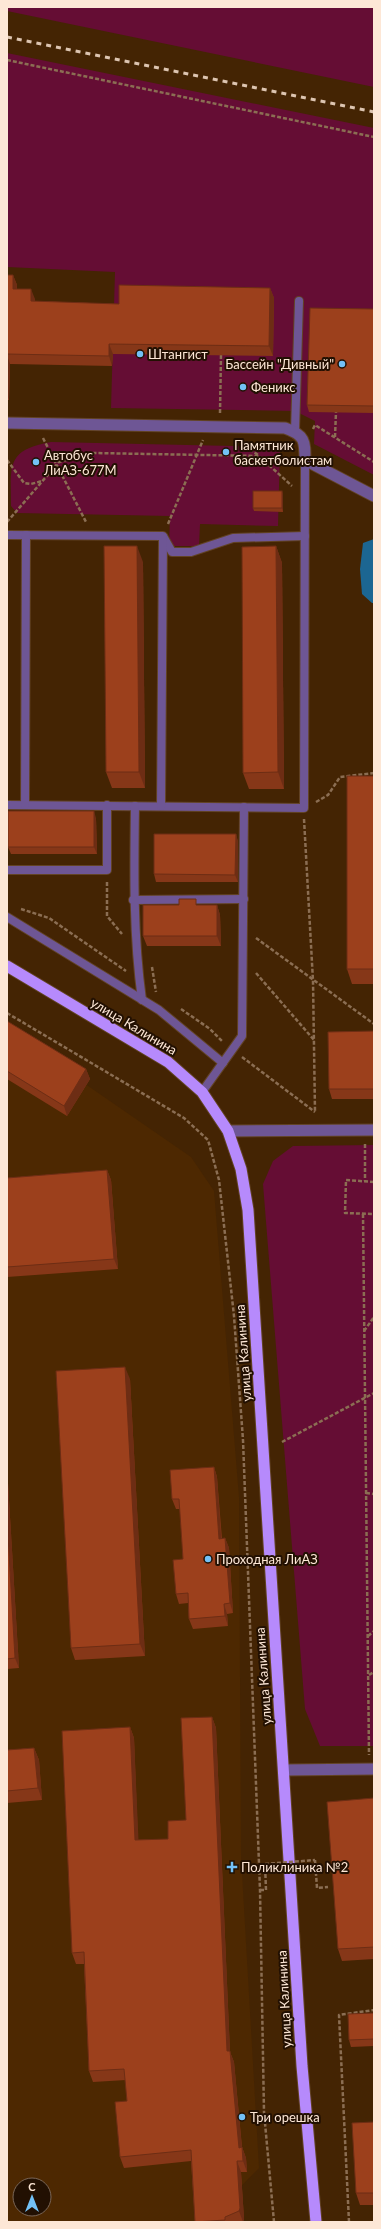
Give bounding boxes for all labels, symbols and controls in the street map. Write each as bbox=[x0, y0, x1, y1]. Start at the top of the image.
place label: Штангист bbox=[148, 346, 208, 362]
marker: Штангист bbox=[135, 349, 145, 359]
place label: Бассейн "Дивный" bbox=[225, 356, 334, 372]
marker: Бассейн "Дивный" bbox=[337, 359, 347, 369]
place label: Феникс bbox=[251, 379, 295, 395]
marker: Феникс bbox=[238, 382, 248, 392]
place label: Памятник баскетболистам bbox=[234, 437, 332, 468]
place label: Автобус ЛиАЗ-677М bbox=[43, 447, 117, 478]
marker: Памятник баскетболистам bbox=[221, 447, 231, 457]
marker: Автобус ЛиАЗ-677М bbox=[31, 457, 41, 467]
street label: улица Калинина bbox=[88, 994, 180, 1058]
street label: улица Калинина bbox=[232, 1304, 254, 1402]
place label: Проходная ЛиАЗ bbox=[216, 1551, 318, 1567]
marker: Проходная ЛиАЗ bbox=[203, 1554, 213, 1564]
street label: улица Калинина bbox=[252, 1627, 274, 1725]
place label: Поликлиника №2 bbox=[241, 1859, 348, 1875]
marker: Поликлиника №2 bbox=[226, 1861, 238, 1873]
street label: улица Калинина bbox=[273, 1950, 295, 2048]
place label: Три орешка bbox=[250, 2109, 320, 2125]
marker: Три орешка bbox=[237, 2112, 247, 2122]
north arrow bbox=[12, 2177, 52, 2217]
text: С bbox=[28, 2180, 36, 2193]

